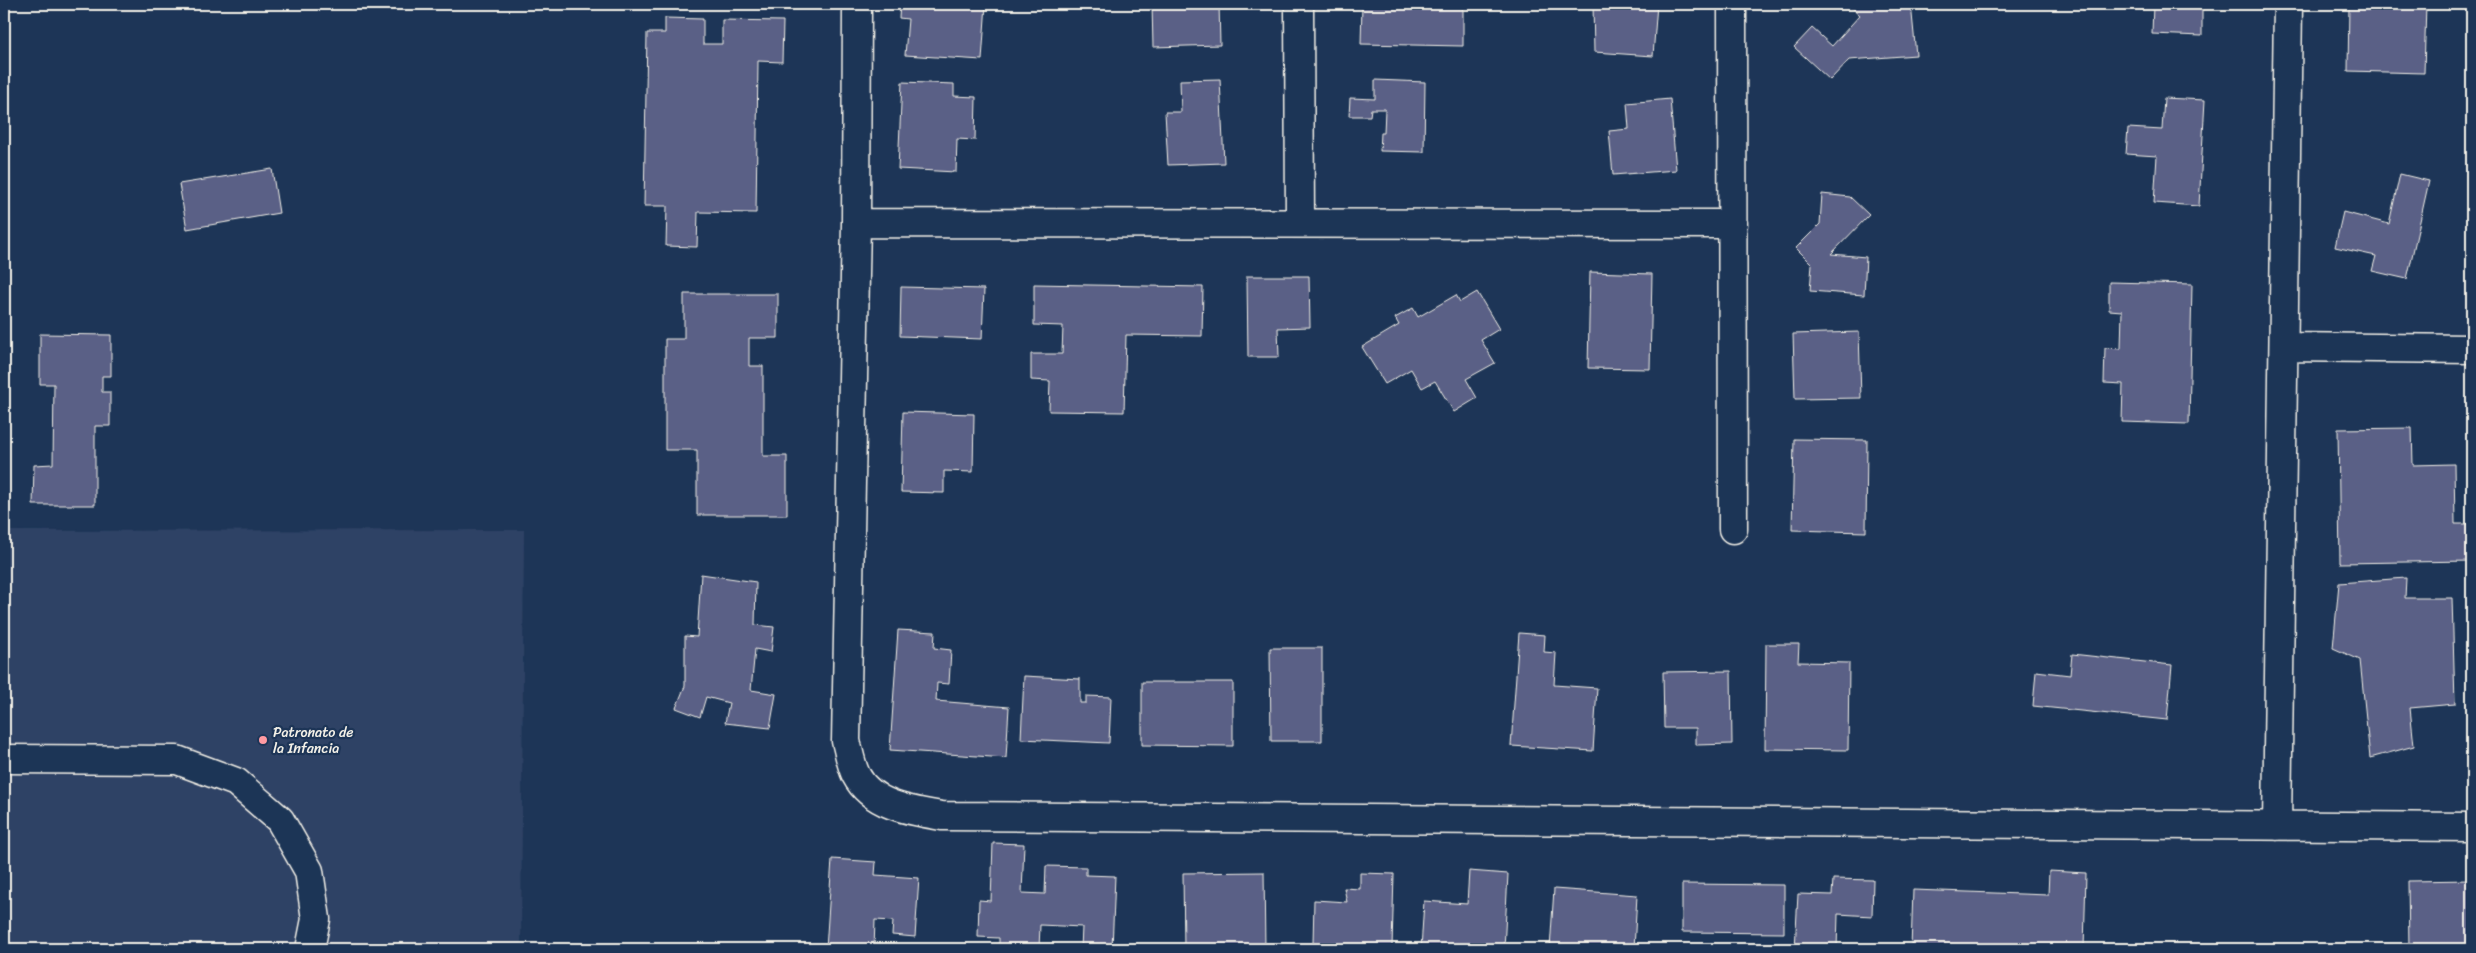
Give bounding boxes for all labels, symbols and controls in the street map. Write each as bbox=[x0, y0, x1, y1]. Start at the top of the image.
place label: Patronato de la Infancia bbox=[273, 720, 354, 761]
marker: Patronato de la Infancia bbox=[257, 734, 269, 746]

